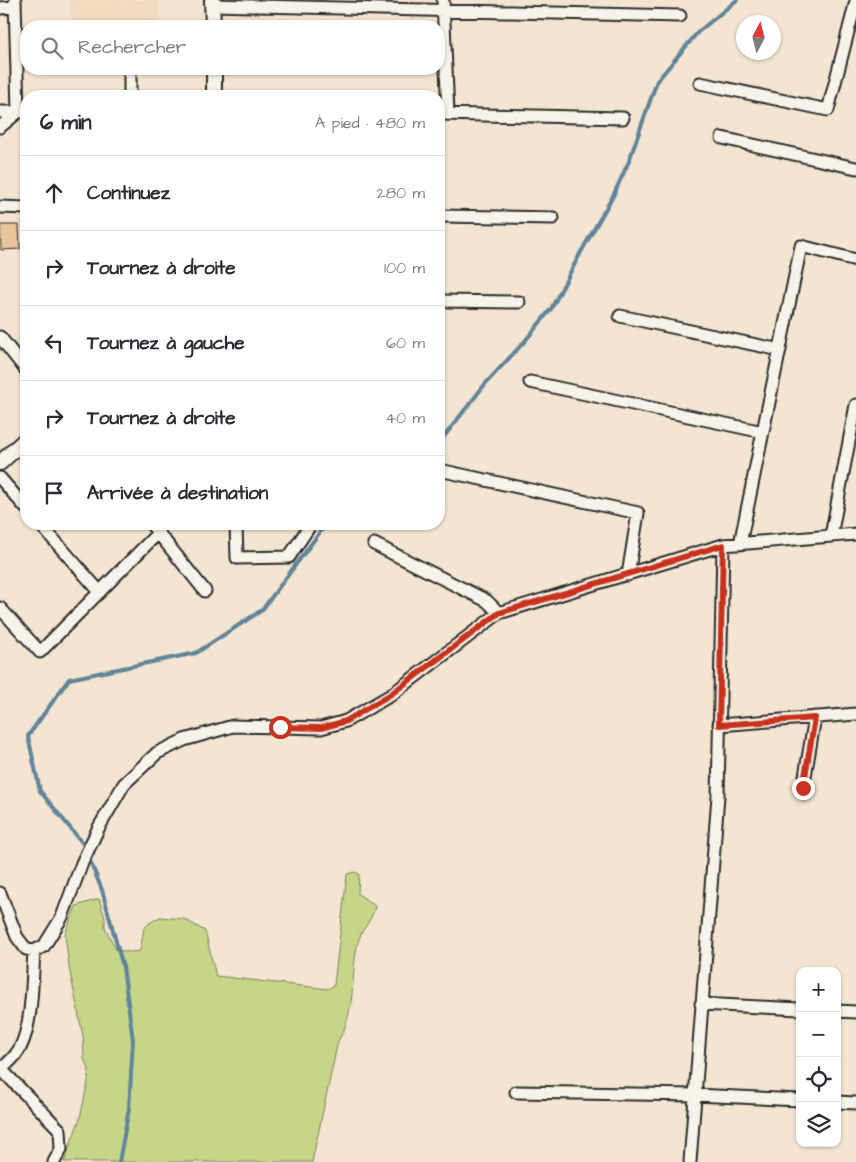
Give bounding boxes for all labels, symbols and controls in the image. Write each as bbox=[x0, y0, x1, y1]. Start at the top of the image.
north arrow bbox=[736, 15, 781, 60]
search box bbox=[20, 20, 445, 75]
icon: search bbox=[38, 34, 66, 62]
text: Rechercher bbox=[78, 34, 186, 61]
text: 6 min bbox=[40, 108, 92, 137]
text: À pied · 480 m bbox=[315, 112, 425, 134]
icon: ahead bbox=[40, 179, 68, 207]
text: Continuez bbox=[87, 180, 170, 207]
text: 280 m bbox=[377, 182, 425, 204]
icon: right bbox=[40, 254, 68, 282]
text: Tournez à droite bbox=[87, 255, 235, 282]
text: 100 m bbox=[384, 257, 425, 279]
icon: left bbox=[40, 329, 68, 357]
text: Tournez à gauche bbox=[87, 330, 245, 357]
text: 60 m bbox=[386, 332, 425, 354]
icon: right bbox=[40, 404, 68, 432]
text: Tournez à droite bbox=[87, 405, 235, 432]
text: 40 m bbox=[385, 407, 425, 429]
icon: arrive bbox=[40, 479, 68, 507]
text: Arrivée à destination bbox=[87, 480, 268, 507]
route start bbox=[269, 716, 292, 739]
route end bbox=[792, 777, 815, 800]
map controls bbox=[796, 967, 841, 1147]
button: + bbox=[796, 967, 841, 1012]
button: − bbox=[796, 1012, 841, 1057]
button: locate bbox=[796, 1057, 841, 1102]
button: layers bbox=[796, 1102, 841, 1147]

